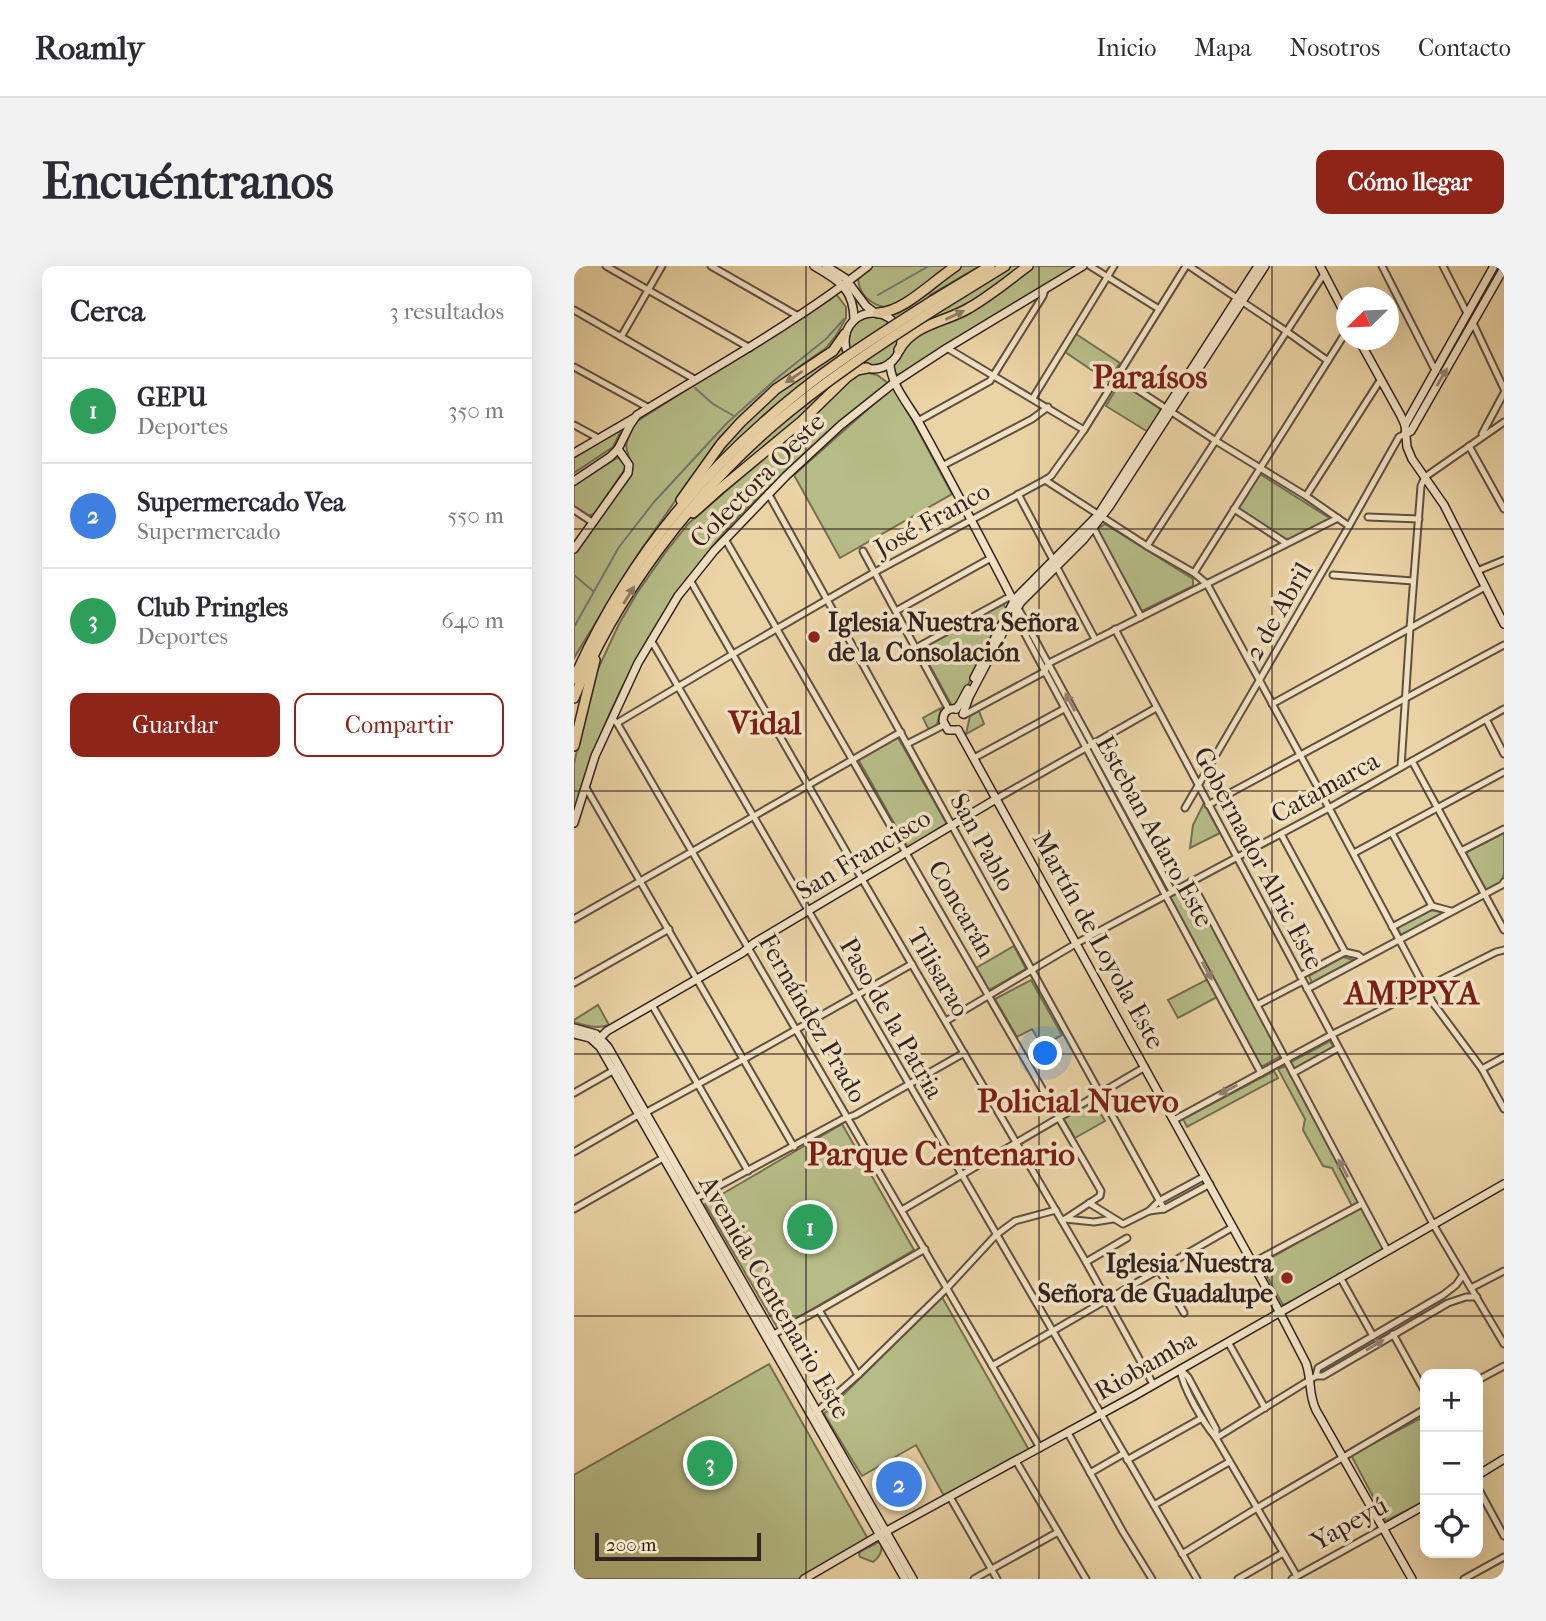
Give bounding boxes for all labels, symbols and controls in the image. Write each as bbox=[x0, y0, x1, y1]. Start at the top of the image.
text: Roamly bbox=[35, 29, 144, 68]
text: Inicio bbox=[1096, 34, 1156, 62]
text: Mapa bbox=[1194, 34, 1252, 62]
text: Nosotros bbox=[1290, 34, 1380, 62]
text: Contacto bbox=[1418, 34, 1511, 62]
button: Cómo llegar bbox=[1316, 150, 1504, 214]
text: Encuéntranos bbox=[42, 153, 334, 211]
north arrow bbox=[1336, 287, 1399, 350]
text: Cerca bbox=[70, 294, 145, 329]
text: 3 resultados bbox=[389, 298, 504, 325]
one-way arrow bbox=[945, 309, 965, 321]
district label: Paraísos bbox=[1092, 358, 1208, 397]
one-way arrow bbox=[1436, 368, 1448, 387]
one-way arrow bbox=[785, 370, 803, 384]
text: GEPU bbox=[137, 382, 207, 413]
text: 1 bbox=[89, 397, 97, 424]
text: 350 m bbox=[448, 397, 504, 424]
street label: Colectora Oeste bbox=[683, 406, 831, 554]
text: Deportes bbox=[137, 413, 228, 440]
street label: José Franco bbox=[867, 475, 995, 565]
text: Supermercado Vea bbox=[137, 487, 345, 518]
text: 2 bbox=[87, 502, 99, 529]
text: 550 m bbox=[448, 502, 504, 529]
text: Supermercado bbox=[137, 518, 281, 545]
street label: 2 de Abril bbox=[1238, 557, 1319, 666]
one-way arrow bbox=[622, 585, 635, 604]
text: Club Pringles bbox=[137, 592, 288, 623]
text: 3 bbox=[88, 607, 98, 634]
text: 640 m bbox=[441, 607, 504, 634]
place label: Iglesia Nuestra Señora de la Consolación bbox=[828, 607, 1079, 668]
text: Deportes bbox=[137, 623, 228, 650]
marker: Iglesia Nuestra Señora de la Consolación bbox=[806, 629, 822, 645]
one-way arrow bbox=[1064, 692, 1075, 712]
button: Guardar bbox=[70, 693, 280, 757]
button: Compartir bbox=[294, 693, 504, 757]
district label: Vidal bbox=[727, 704, 802, 743]
street label: Esteban Adaro Este bbox=[1089, 730, 1220, 933]
street label: Gobernador Alric Este bbox=[1187, 742, 1330, 975]
street label: Catamarca bbox=[1266, 745, 1386, 830]
street label: San Pablo bbox=[943, 788, 1022, 897]
street label: San Francisco bbox=[790, 802, 936, 907]
street label: Martín de Loyola Este bbox=[1026, 826, 1171, 1055]
street label: Concarán bbox=[921, 855, 1002, 963]
street label: Tilisarao bbox=[901, 922, 976, 1022]
street label: Fernández Prado bbox=[752, 928, 874, 1108]
street label: Paso de la Patria bbox=[833, 932, 951, 1105]
one-way arrow bbox=[1201, 962, 1213, 981]
district label: AMPPYA bbox=[1343, 974, 1481, 1013]
your location bbox=[1028, 1036, 1062, 1070]
district label: Policial Nuevo bbox=[977, 1082, 1179, 1121]
one-way arrow bbox=[1218, 1084, 1238, 1096]
district label: Parque Centenario bbox=[807, 1135, 1075, 1174]
one-way arrow bbox=[1338, 1158, 1349, 1178]
street label: Avenida Centenario Este bbox=[692, 1169, 857, 1424]
pin: 1 bbox=[787, 1201, 833, 1253]
place label: Iglesia Nuestra Señora de Guadalupe bbox=[1037, 1248, 1274, 1309]
marker: Iglesia Nuestra Señora de Guadalupe bbox=[1279, 1270, 1295, 1286]
street label: Riobamba bbox=[1089, 1323, 1202, 1407]
one-way arrow bbox=[1366, 1339, 1385, 1351]
map controls bbox=[1420, 1369, 1483, 1558]
button: + bbox=[1420, 1369, 1483, 1432]
button: − bbox=[1420, 1432, 1483, 1495]
pin: 3 bbox=[687, 1437, 733, 1489]
pin: 2 bbox=[876, 1458, 922, 1510]
street label: Yapeyú bbox=[1305, 1490, 1393, 1558]
button: locate bbox=[1420, 1495, 1483, 1558]
scale bar bbox=[595, 1530, 761, 1562]
text: 200 m bbox=[606, 1534, 657, 1556]

